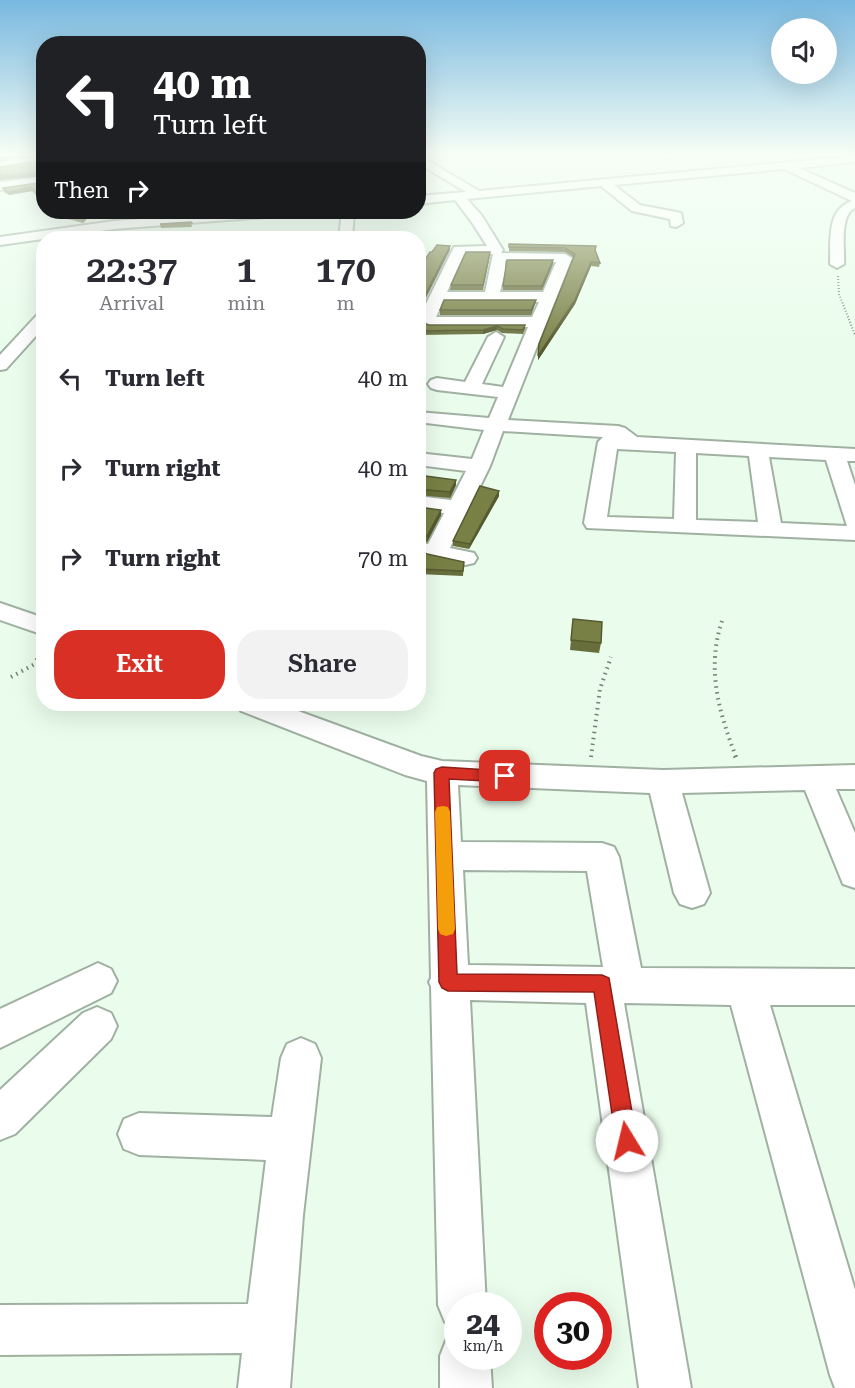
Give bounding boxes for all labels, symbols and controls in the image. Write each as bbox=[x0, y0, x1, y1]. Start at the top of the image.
map controls bbox=[771, 18, 837, 84]
button: sound bbox=[771, 18, 837, 84]
text: 40 m bbox=[153, 59, 251, 108]
icon: left bbox=[54, 60, 132, 138]
text: Turn left bbox=[153, 109, 267, 141]
icon: right bbox=[121, 174, 154, 207]
text: Then bbox=[54, 178, 109, 203]
text: 22:37 bbox=[86, 249, 177, 291]
text: 1 bbox=[236, 249, 256, 291]
text: 170 bbox=[315, 249, 376, 291]
text: Arrival bbox=[99, 291, 164, 315]
text: min bbox=[228, 291, 265, 315]
text: m bbox=[336, 291, 355, 315]
icon: left bbox=[54, 362, 87, 395]
text: Turn left bbox=[105, 366, 205, 391]
text: 40 m bbox=[358, 366, 408, 391]
icon: right bbox=[54, 452, 87, 485]
text: Turn right bbox=[105, 456, 220, 481]
text: 40 m bbox=[358, 456, 408, 481]
icon: right bbox=[54, 542, 87, 575]
text: Turn right bbox=[105, 546, 220, 571]
text: 70 m bbox=[358, 546, 408, 571]
button: Exit bbox=[54, 630, 225, 699]
button: Share bbox=[237, 630, 408, 699]
pin bbox=[479, 750, 530, 801]
icon: arrive bbox=[488, 759, 521, 792]
position arrow bbox=[595, 1109, 659, 1173]
speed limit sign: 30 bbox=[534, 1292, 612, 1370]
text: 24 bbox=[466, 1306, 500, 1341]
text: km/h bbox=[463, 1337, 503, 1355]

